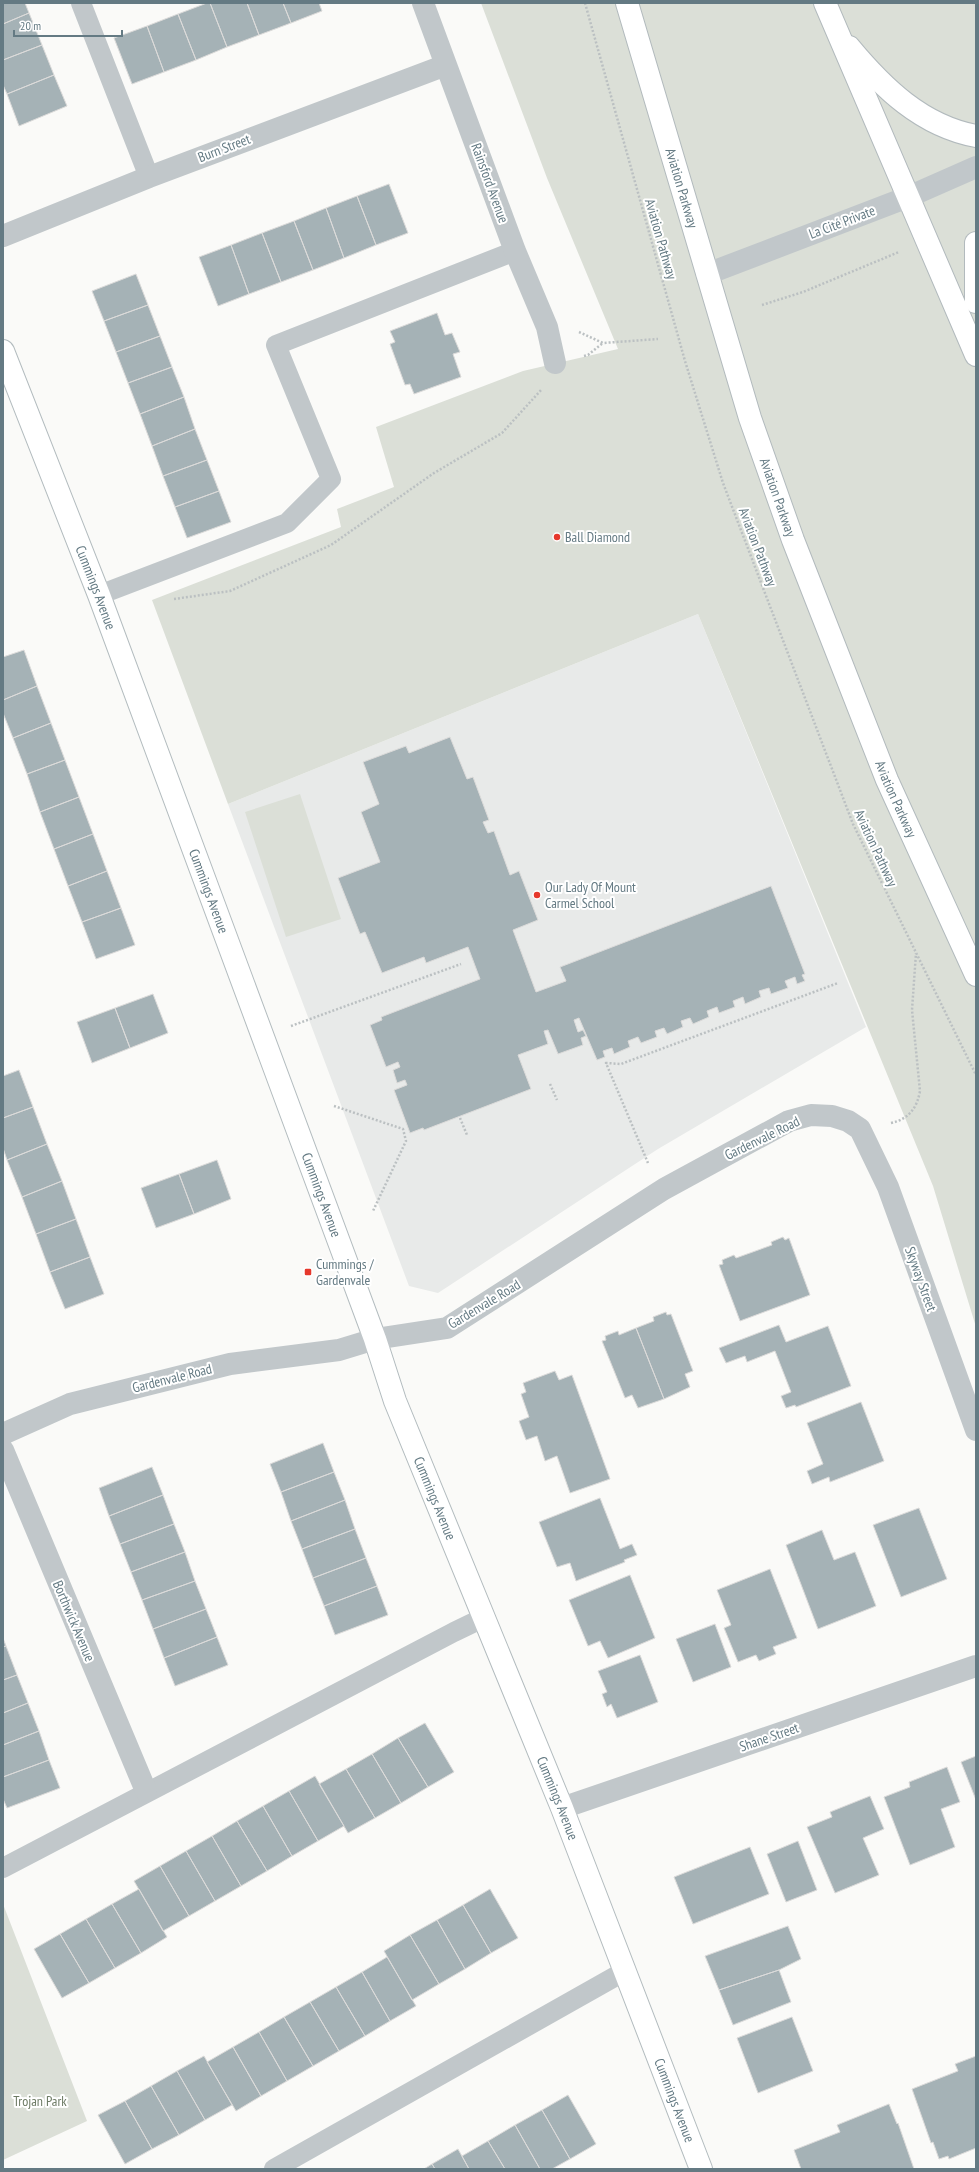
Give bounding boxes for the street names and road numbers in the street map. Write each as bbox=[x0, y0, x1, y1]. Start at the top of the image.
street label: Burn Street bbox=[195, 130, 253, 166]
street label: Rainsford Avenue bbox=[467, 141, 513, 226]
street label: Aviation Parkway bbox=[662, 146, 702, 231]
street label: Aviation Pathway bbox=[641, 197, 681, 282]
street label: La Cité Private bbox=[806, 201, 878, 243]
street label: Aviation Parkway bbox=[756, 456, 800, 540]
street label: Aviation Pathway bbox=[735, 505, 782, 590]
street label: Cummings Avenue bbox=[71, 543, 120, 632]
street label: Aviation Parkway bbox=[871, 758, 921, 841]
street label: Aviation Pathway bbox=[850, 807, 902, 890]
street label: Cummings Avenue bbox=[185, 846, 233, 936]
street label: Gardenvale Road bbox=[722, 1112, 802, 1164]
street label: Cummings Avenue bbox=[298, 1150, 345, 1240]
street label: Skyway Street bbox=[901, 1244, 941, 1314]
street label: Gardenvale Road bbox=[445, 1275, 523, 1333]
street label: Gardenvale Road bbox=[130, 1359, 214, 1397]
street label: Cummings Avenue bbox=[410, 1454, 460, 1543]
street label: Borthwick Avenue bbox=[49, 1578, 99, 1664]
street label: Shane Street bbox=[737, 1718, 801, 1756]
street label: Cummings Avenue bbox=[533, 1754, 583, 1843]
street label: Cummings Avenue bbox=[650, 2056, 699, 2145]

